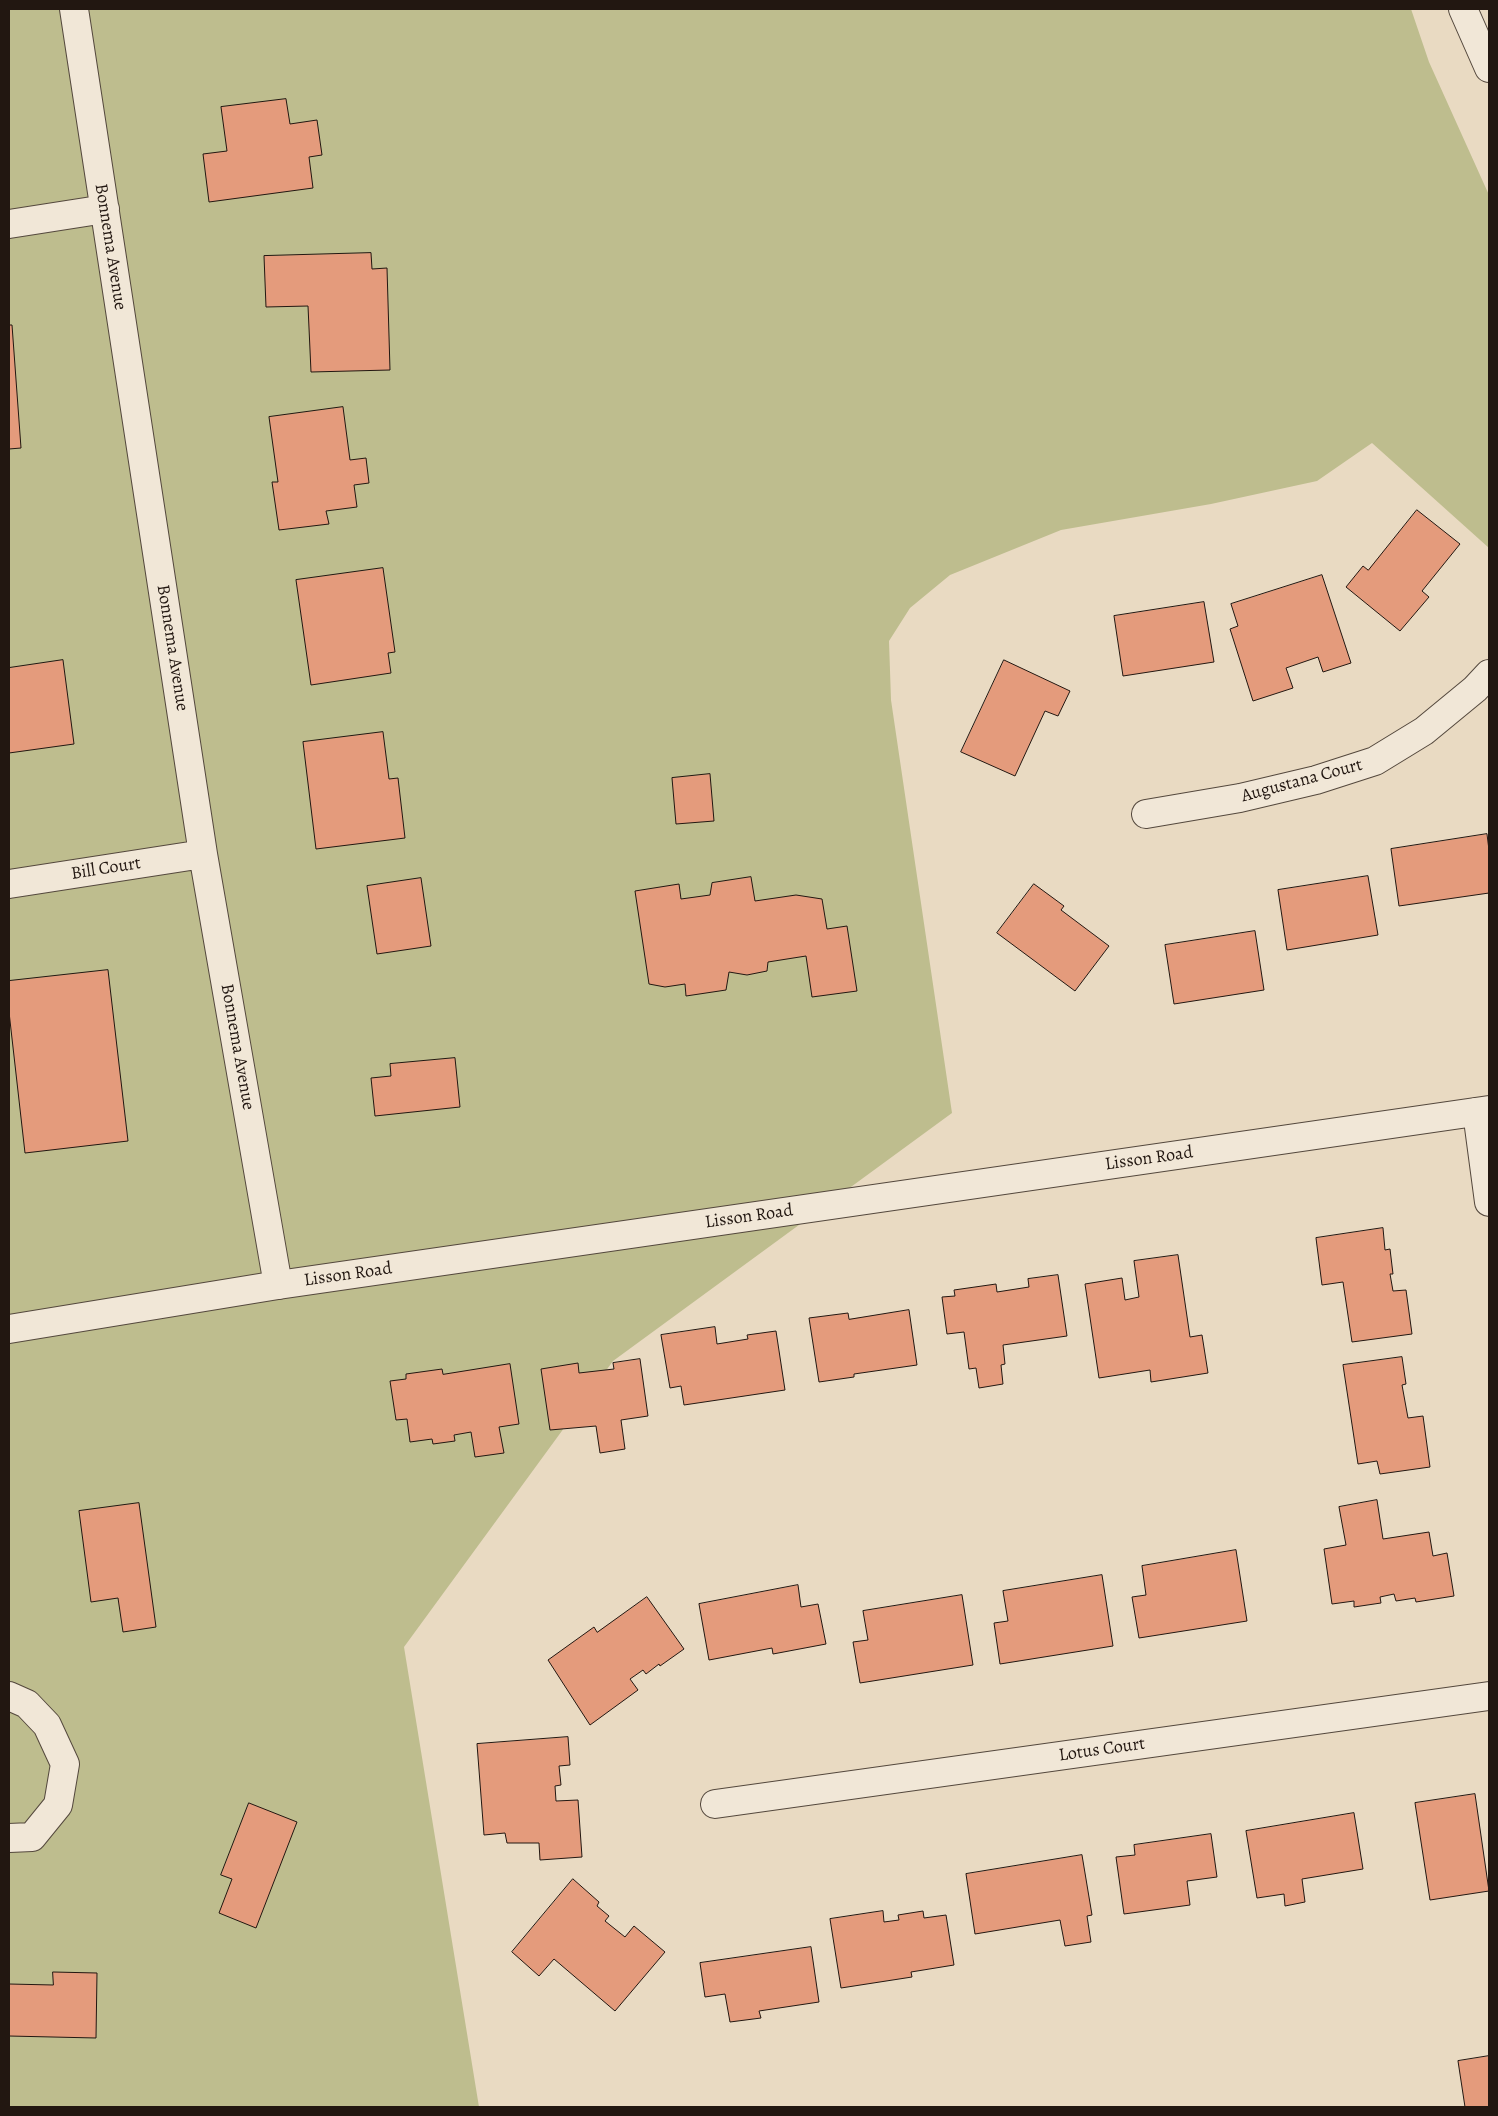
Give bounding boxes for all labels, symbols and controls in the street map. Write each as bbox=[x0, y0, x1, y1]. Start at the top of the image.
street label: Bonnema Avenue bbox=[89, 182, 131, 312]
street label: Bonnema Avenue bbox=[151, 583, 193, 713]
street label: Augustana Court bbox=[1239, 754, 1365, 808]
street label: Bill Court bbox=[70, 853, 142, 885]
street label: Bonnema Avenue bbox=[215, 982, 259, 1112]
street label: Lisson Road bbox=[1104, 1142, 1194, 1176]
street label: Lisson Road bbox=[704, 1200, 794, 1234]
street label: Lisson Road bbox=[303, 1258, 393, 1292]
street label: Lotus Court bbox=[1057, 1733, 1147, 1767]

